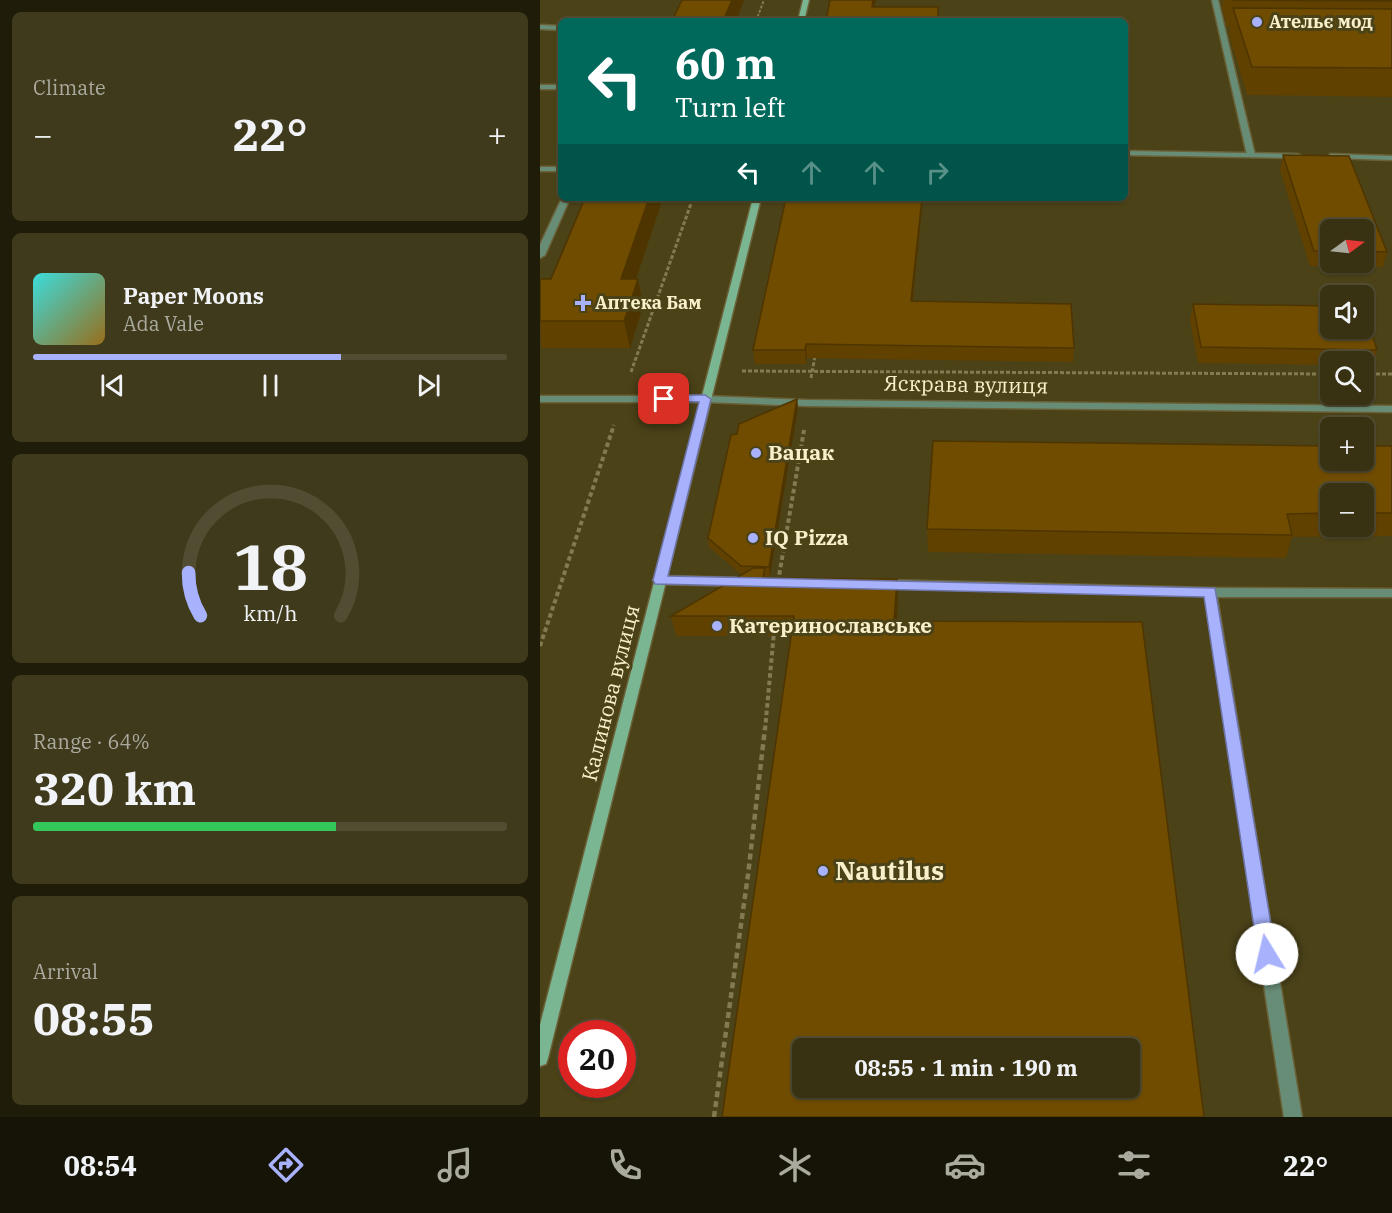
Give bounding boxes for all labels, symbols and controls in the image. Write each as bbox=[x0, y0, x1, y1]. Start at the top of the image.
place label: Ательє мод bbox=[1269, 10, 1373, 33]
marker: Ательє мод bbox=[1250, 15, 1264, 29]
text: 60 m bbox=[675, 36, 776, 91]
icon: left bbox=[576, 42, 654, 120]
text: Climate bbox=[33, 74, 106, 101]
text: Turn left bbox=[675, 89, 786, 124]
text: 22° bbox=[232, 105, 308, 163]
text: − bbox=[33, 113, 53, 156]
text: + bbox=[487, 113, 507, 156]
icon: left bbox=[732, 156, 765, 189]
icon: ahead bbox=[795, 156, 828, 189]
icon: ahead bbox=[858, 156, 891, 189]
icon: right bbox=[921, 156, 954, 189]
north arrow bbox=[1320, 219, 1374, 273]
map controls bbox=[1320, 219, 1374, 537]
text: Paper Moons bbox=[123, 281, 264, 310]
button: sound bbox=[1320, 285, 1374, 339]
place label: Аптека Бам bbox=[595, 291, 702, 314]
marker: Аптека Бам bbox=[576, 296, 590, 310]
text: Ada Vale bbox=[123, 310, 204, 337]
button: search bbox=[1320, 351, 1374, 405]
icon: previous bbox=[96, 369, 129, 402]
icon: pause bbox=[254, 369, 287, 402]
icon: next bbox=[412, 369, 445, 402]
street label: Яскрава вулиця bbox=[884, 369, 1048, 399]
pin bbox=[638, 373, 689, 424]
icon: arrive bbox=[647, 382, 680, 415]
button: + bbox=[1320, 417, 1374, 471]
place label: Вацак bbox=[768, 438, 834, 466]
marker: Вацак bbox=[749, 446, 763, 460]
button: − bbox=[1320, 483, 1374, 537]
place label: IQ Pizza bbox=[765, 523, 849, 551]
text: 18 bbox=[233, 526, 307, 607]
marker: IQ Pizza bbox=[746, 531, 760, 545]
text: km/h bbox=[243, 599, 297, 627]
street label: Калинова вулиця bbox=[575, 602, 645, 784]
place label: Катеринославське bbox=[729, 611, 932, 639]
marker: Катеринославське bbox=[710, 619, 724, 633]
text: Range · 64% bbox=[33, 728, 150, 755]
text: 320 km bbox=[33, 759, 196, 817]
place label: Nautilus bbox=[835, 853, 944, 887]
marker: Nautilus bbox=[816, 864, 830, 878]
position arrow bbox=[1235, 922, 1299, 986]
text: Arrival bbox=[33, 958, 98, 985]
text: 08:55 bbox=[33, 989, 155, 1047]
speed limit sign: 20 bbox=[558, 1020, 636, 1098]
text: 08:55 · 1 min · 190 m bbox=[854, 1053, 1078, 1082]
icon: directions bbox=[265, 1144, 307, 1186]
icon: music bbox=[434, 1144, 476, 1186]
icon: phone bbox=[604, 1144, 646, 1186]
icon: climate bbox=[774, 1144, 816, 1186]
icon: car bbox=[944, 1144, 986, 1186]
icon: filters bbox=[1113, 1144, 1155, 1186]
text: 08:54 bbox=[64, 1148, 137, 1183]
text: 22° bbox=[1283, 1148, 1328, 1183]

